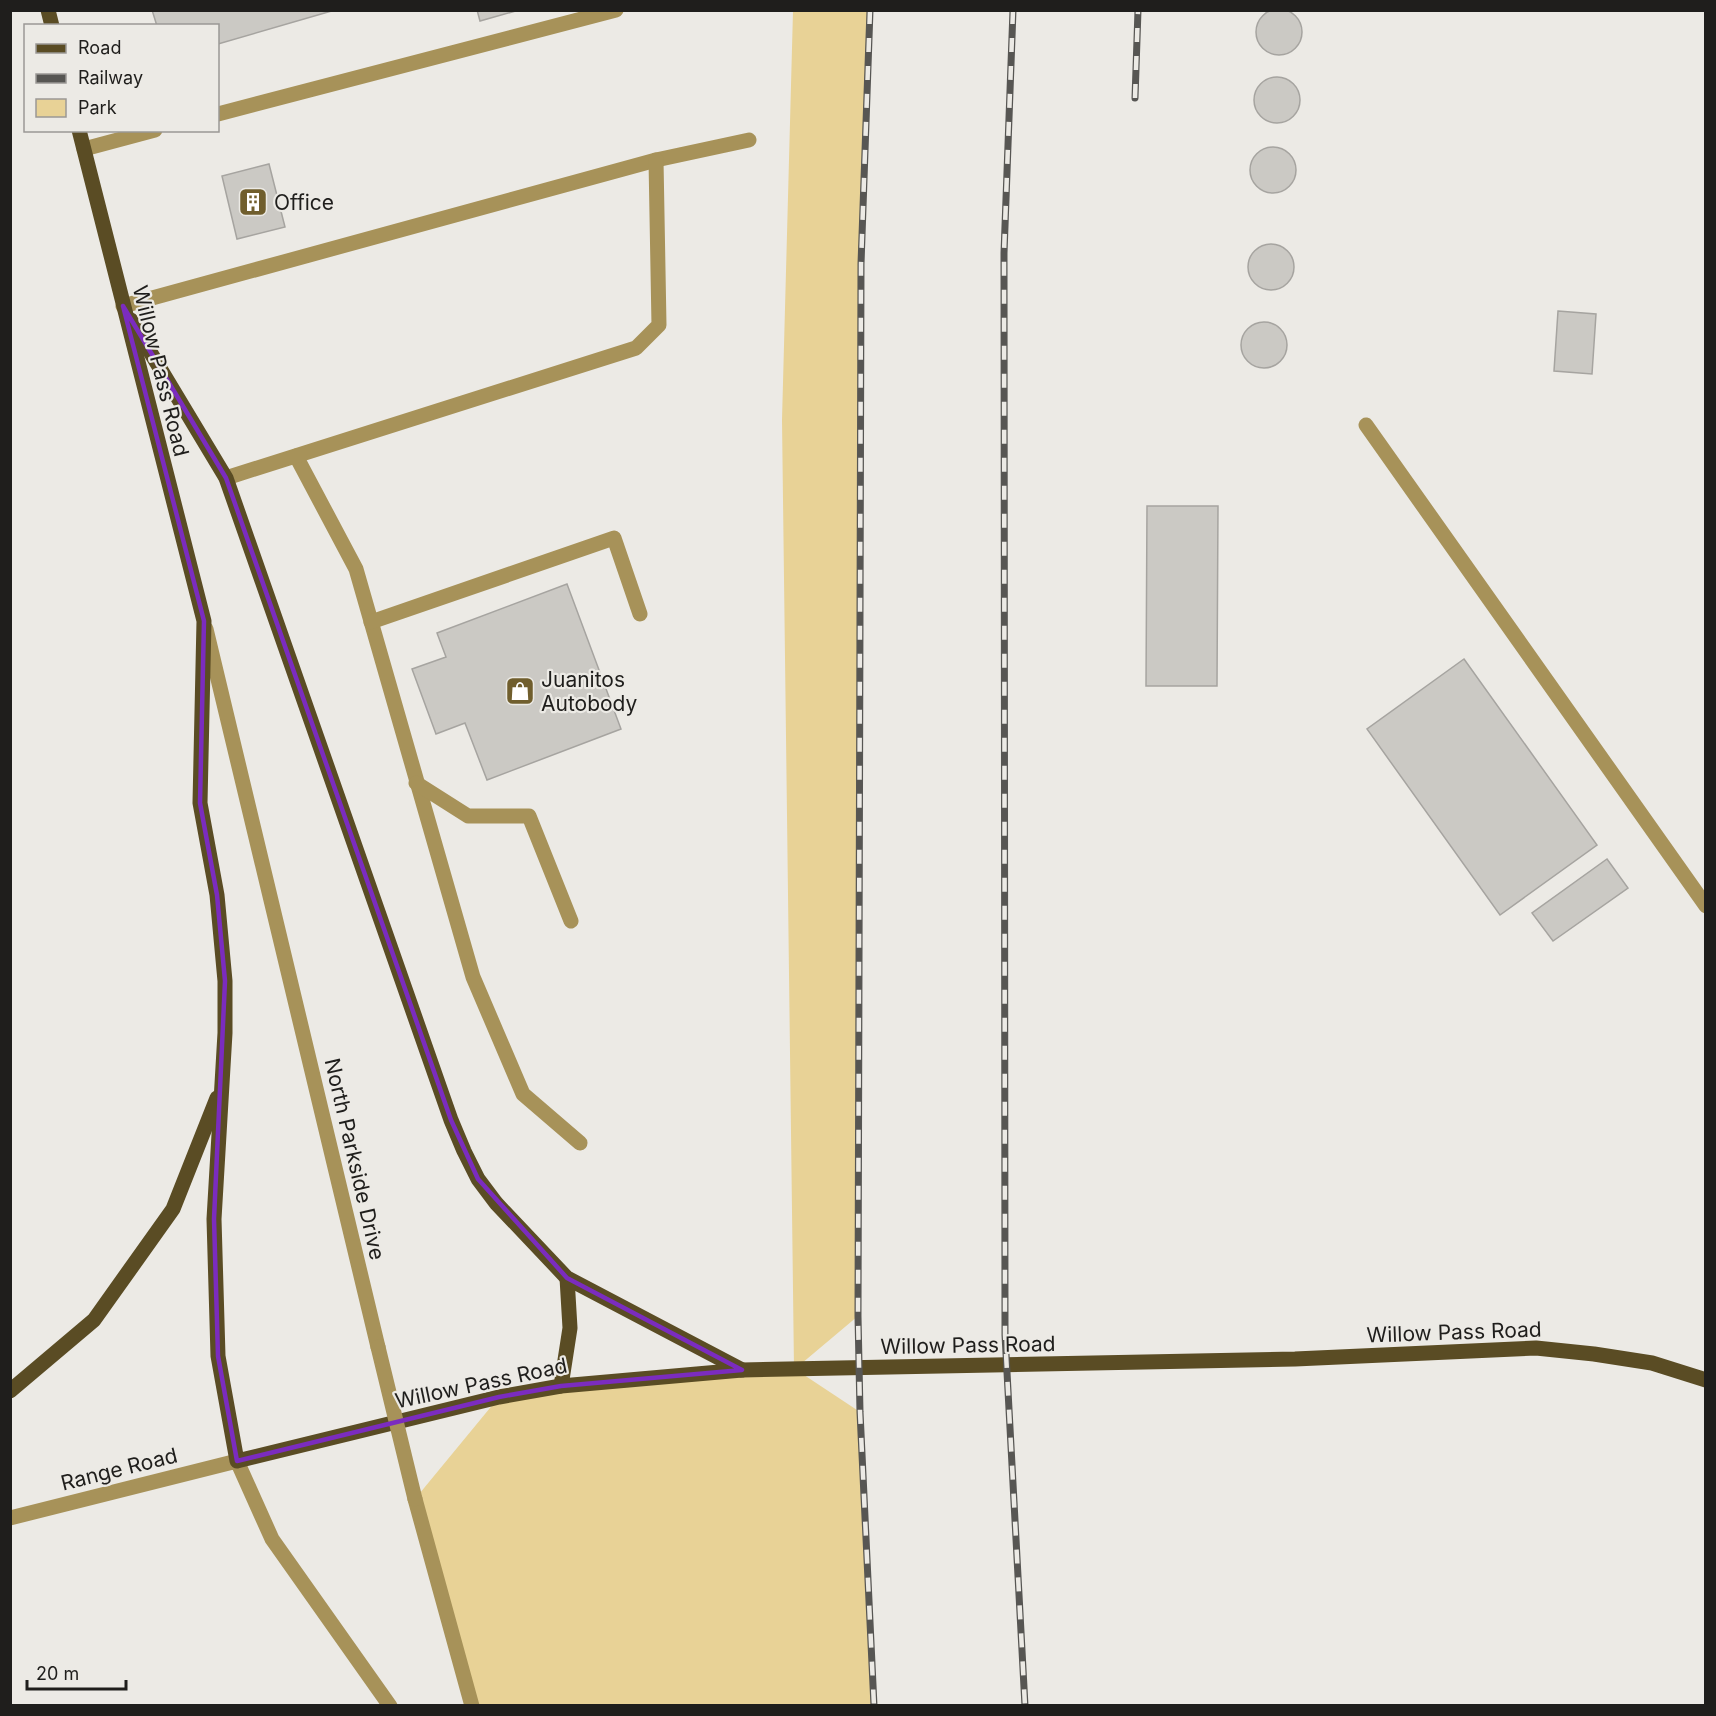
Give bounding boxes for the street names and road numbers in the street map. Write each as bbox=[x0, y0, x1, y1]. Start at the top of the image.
street label: Willow Pass Road bbox=[128, 283, 194, 459]
street label: North Parkside Drive bbox=[320, 1056, 390, 1262]
street label: Willow Pass Road bbox=[1366, 1316, 1542, 1348]
street label: Willow Pass Road bbox=[880, 1331, 1056, 1359]
street label: Willow Pass Road bbox=[393, 1353, 569, 1413]
street label: Range Road bbox=[58, 1442, 180, 1496]

